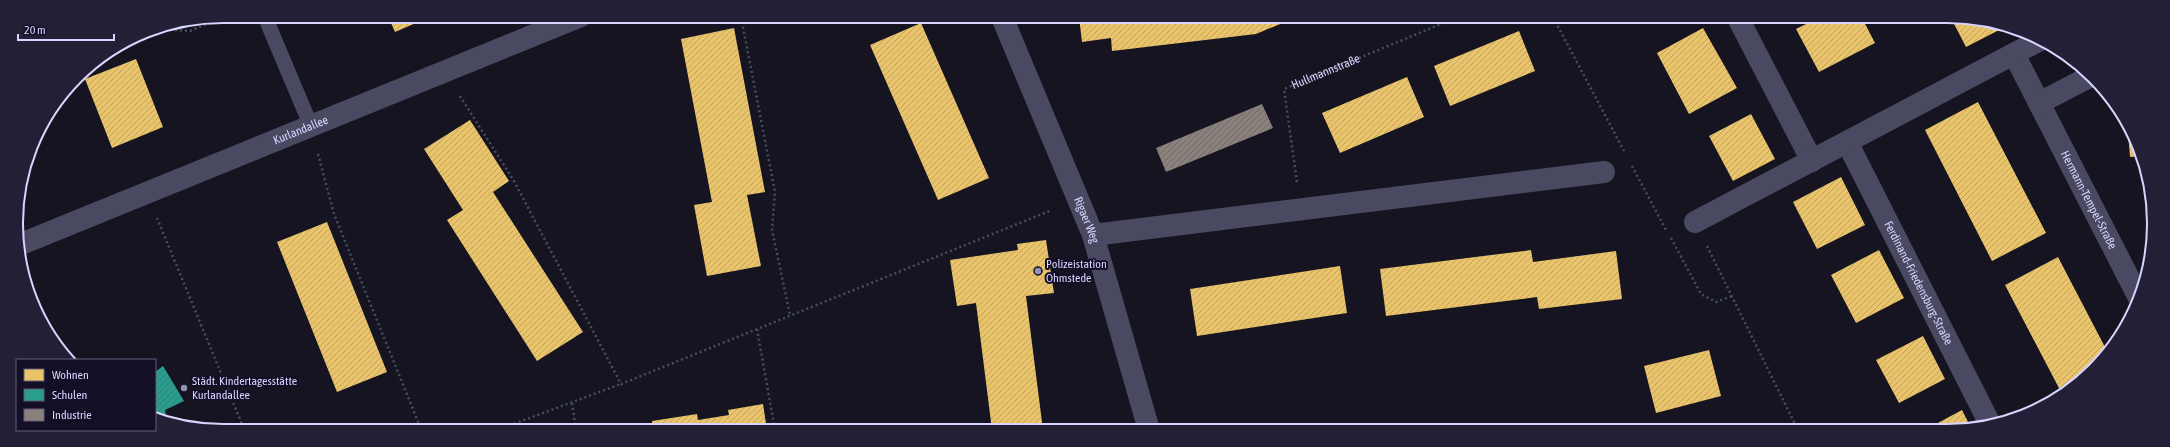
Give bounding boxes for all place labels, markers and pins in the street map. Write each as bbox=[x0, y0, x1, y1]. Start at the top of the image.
place label: Polizeistation Ohmstede bbox=[1046, 257, 1107, 285]
marker: Polizeistation Ohmstede bbox=[1033, 266, 1043, 276]
place label: Städt. Kindertagesstätte Kurlandallee bbox=[192, 374, 297, 402]
marker: Städt. Kindertagesstätte Kurlandallee bbox=[179, 383, 189, 393]

